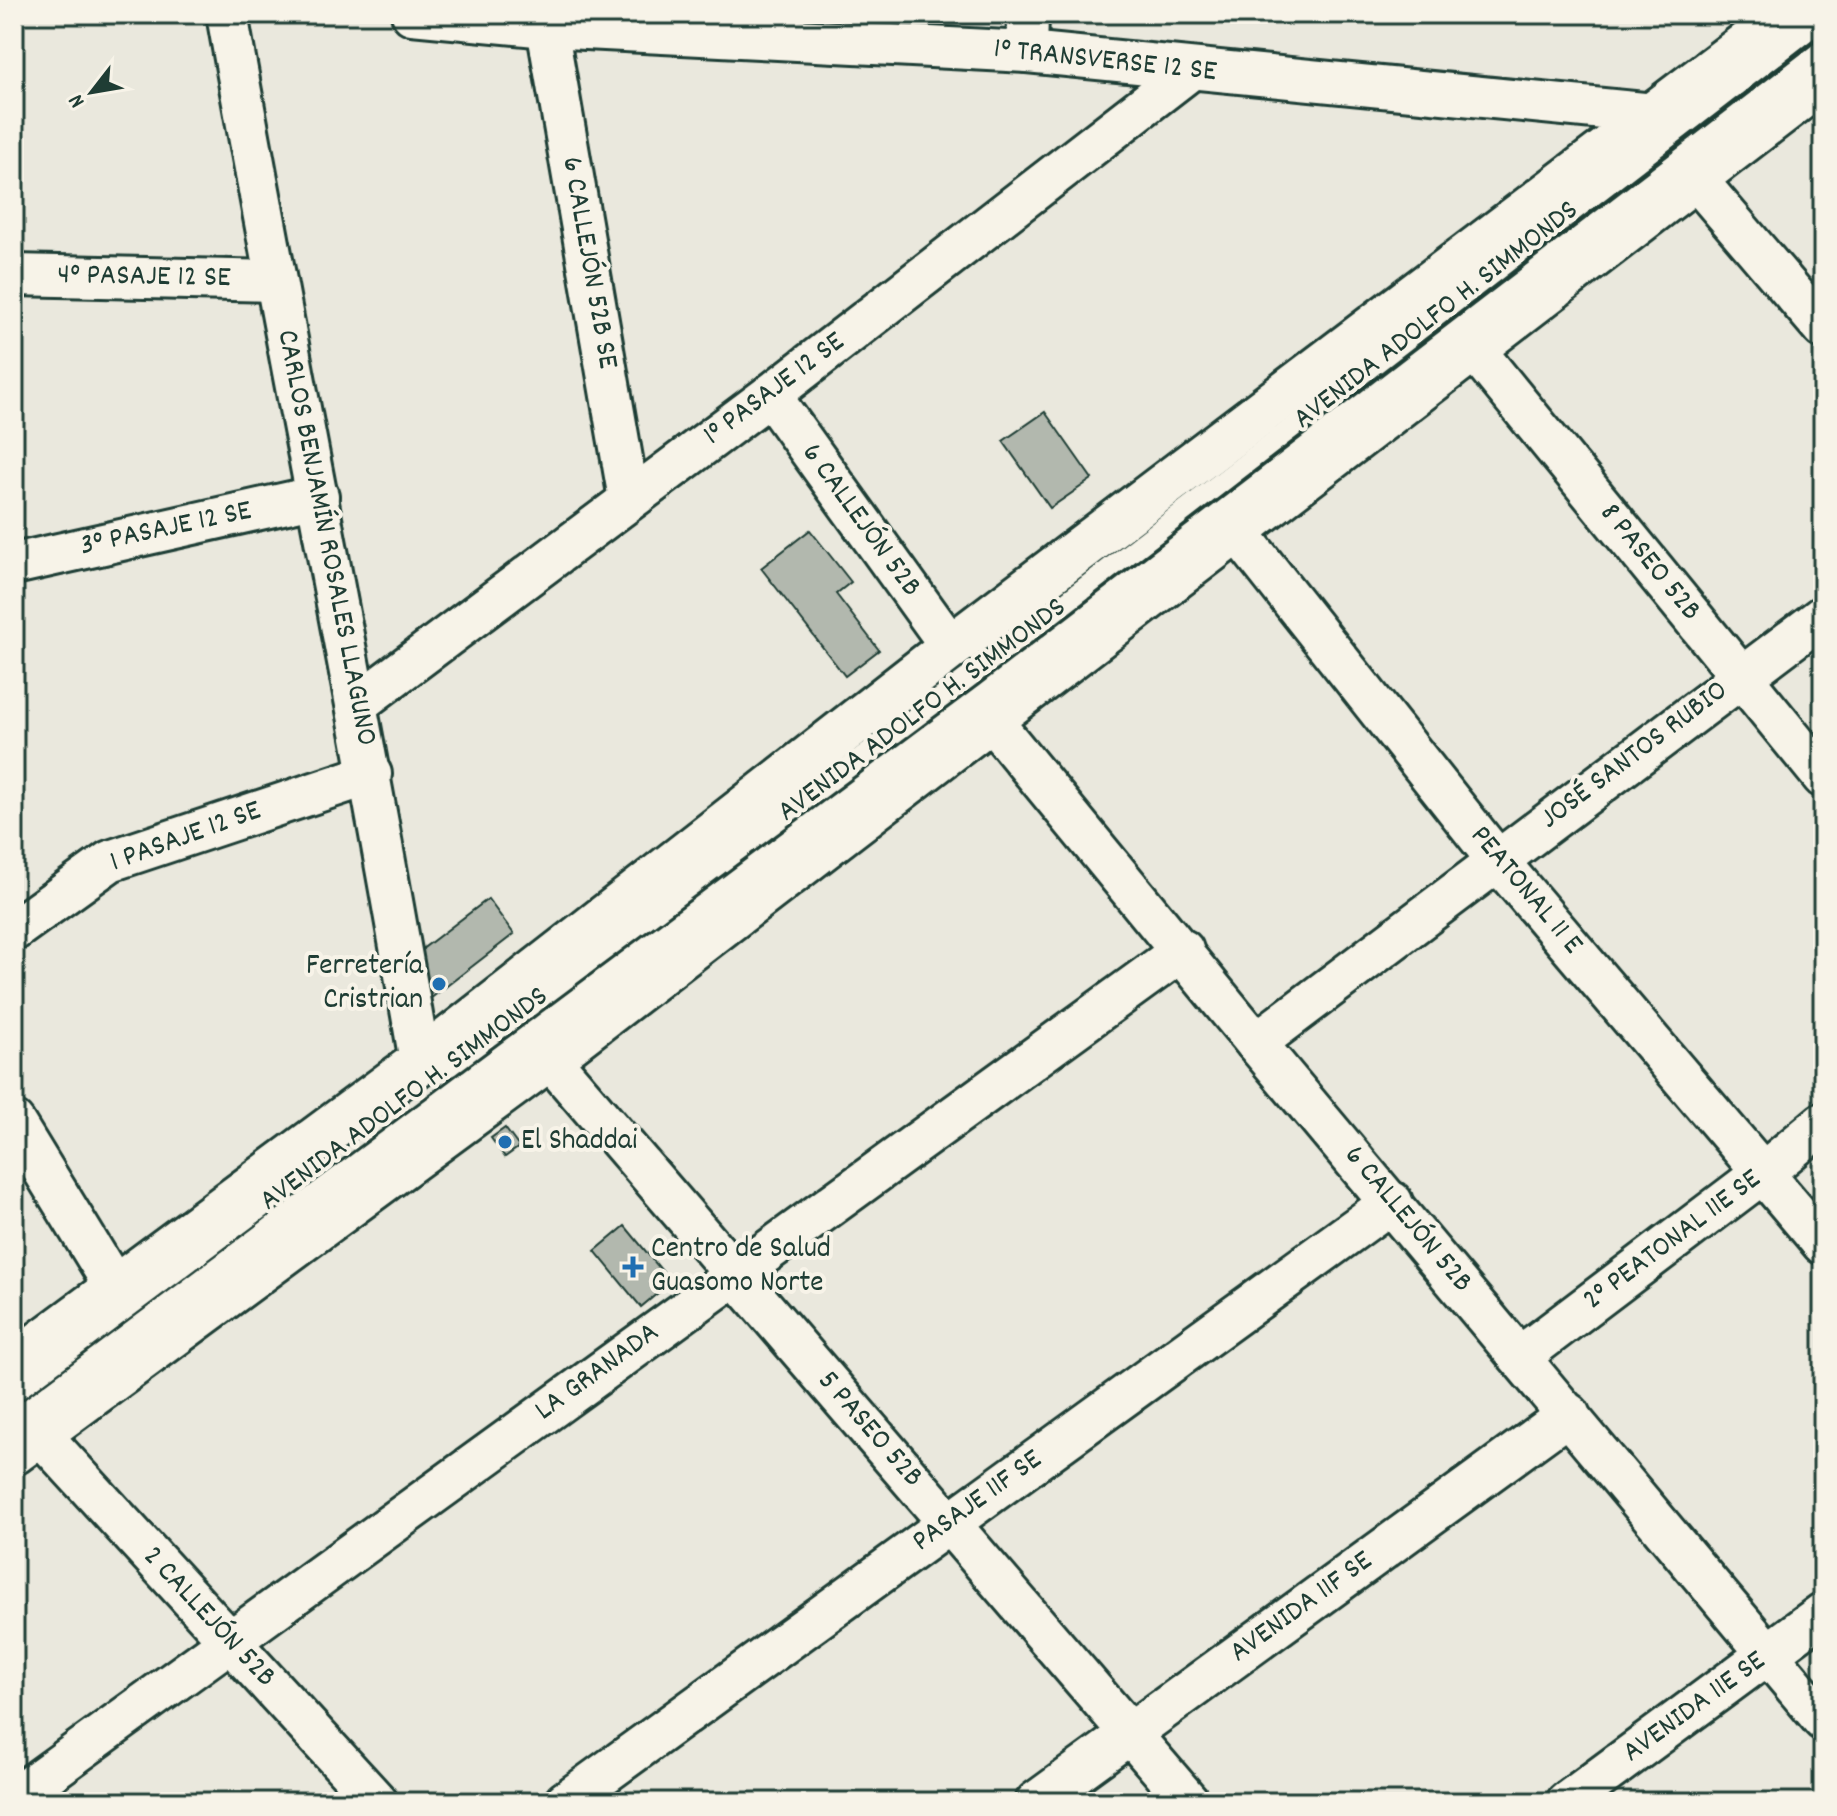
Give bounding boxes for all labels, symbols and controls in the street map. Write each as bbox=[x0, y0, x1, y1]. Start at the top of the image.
street label: 1° TRANSVERSE 12 SE bbox=[991, 29, 1219, 95]
north arrow bbox=[52, 52, 132, 132]
text: N bbox=[62, 88, 94, 113]
street label: 6 CALLEJÓN 52B SE bbox=[548, 153, 628, 373]
street label: AVENIDA ADOLFO H. SIMMONDS bbox=[1285, 191, 1589, 441]
street label: 4° PASAJE 12 SE bbox=[57, 255, 231, 301]
street label: 1° PASAJE 12 SE bbox=[695, 322, 855, 458]
street label: CARLOS BENJAMÍN ROSALES LLAGUNO bbox=[264, 326, 386, 750]
street label: 6 CALLEJÓN 52B bbox=[789, 435, 931, 607]
street label: 3° PASAJE 12 SE bbox=[76, 491, 256, 569]
street label: 8 PASEO 52B bbox=[1588, 495, 1710, 631]
street label: AVENIDA ADOLFO H. SIMMONDS bbox=[770, 588, 1076, 834]
street label: JOSÉ SANTOS RUBIO bbox=[1532, 671, 1738, 841]
street label: 1 PASAJE 12 SE bbox=[104, 791, 268, 885]
street label: PEATONAL 11 E bbox=[1458, 817, 1592, 965]
place label: Ferretería Cristrian bbox=[306, 946, 424, 1023]
marker: Ferretería Cristrian bbox=[430, 975, 448, 993]
street label: AVENIDA ADOLFO H. SIMMONDS bbox=[252, 977, 558, 1223]
place label: El Shaddai bbox=[521, 1121, 637, 1164]
marker: El Shaddai bbox=[496, 1133, 514, 1151]
street label: 6 CALLEJÓN 52B bbox=[1332, 1137, 1482, 1303]
street label: 2° PEATONAL 11E SE bbox=[1575, 1159, 1771, 1322]
place label: Centro de Salud Guasomo Norte bbox=[651, 1229, 831, 1306]
marker: Centro de Salud Guasomo Norte bbox=[622, 1256, 644, 1278]
street label: LA GRANADA bbox=[527, 1313, 669, 1433]
street label: 5 PASEO 52B bbox=[806, 1362, 932, 1498]
street label: PASAJE 11F SE bbox=[904, 1440, 1052, 1564]
street label: 2 CALLEJÓN 52B bbox=[131, 1538, 285, 1698]
street label: AVENIDA 11F SE bbox=[1222, 1541, 1383, 1675]
street label: AVENIDA 11E SE bbox=[1614, 1641, 1776, 1775]

